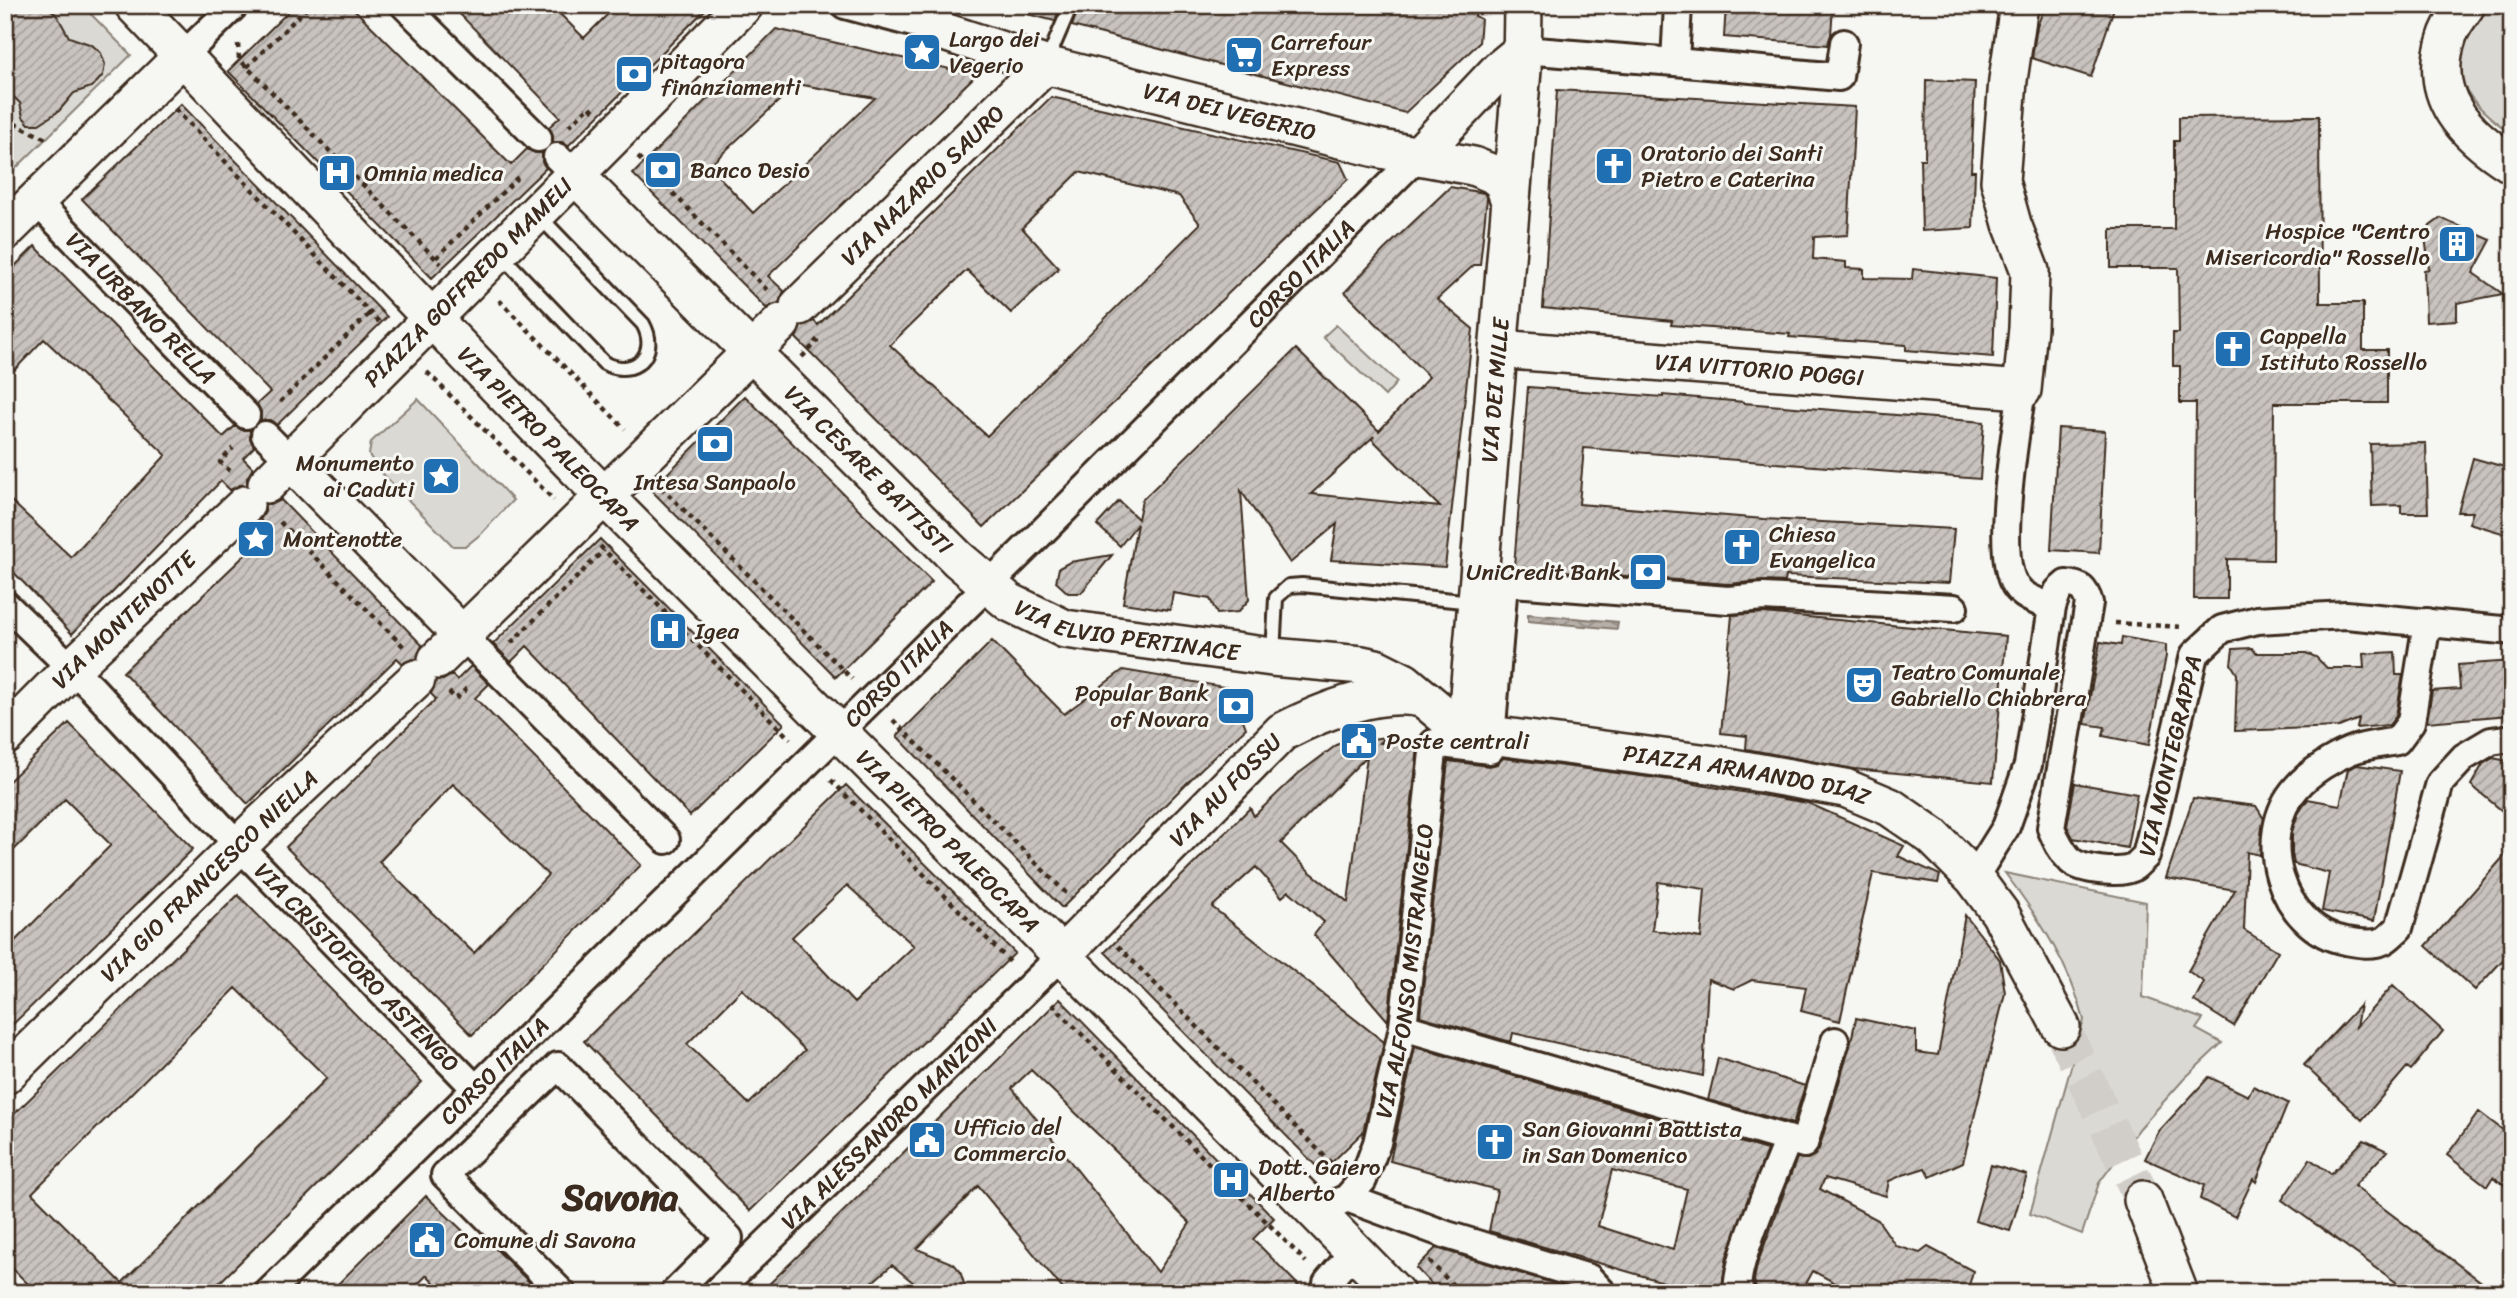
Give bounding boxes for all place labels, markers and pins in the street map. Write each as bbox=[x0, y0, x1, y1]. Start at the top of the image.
place label: Largo dei Vegerio bbox=[949, 19, 1040, 86]
place label: Carrefour Express bbox=[1271, 22, 1372, 89]
place icon: Largo dei Vegerio bbox=[901, 31, 943, 73]
supermarket icon: Carrefour Express bbox=[1223, 34, 1265, 76]
place label: pitagora finanziamenti bbox=[660, 41, 801, 108]
bank icon: pitagora finanziamenti bbox=[613, 53, 655, 95]
place label: Oratorio dei Santi Pietro e Caterina bbox=[1641, 133, 1823, 200]
church icon: Oratorio dei Santi Pietro e Caterina bbox=[1593, 145, 1635, 187]
bank icon: Banco Desio bbox=[642, 149, 684, 191]
place label: Banco Desio bbox=[690, 150, 810, 191]
hospital icon: Omnia medica bbox=[316, 152, 358, 194]
place label: Omnia medica bbox=[364, 153, 504, 194]
place label: Hospice "Centro Misericordia" Rossello bbox=[2206, 211, 2430, 278]
building icon: Hospice "Centro Misericordia" Rossello bbox=[2436, 223, 2478, 265]
place label: Cappella Istituto Rossello bbox=[2259, 316, 2427, 383]
church icon: Cappella Istituto Rossello bbox=[2212, 328, 2254, 370]
bank icon: Intesa Sanpaolo bbox=[694, 423, 736, 465]
place label: Monumento ai Caduti bbox=[296, 443, 415, 510]
place icon: Monumento ai Caduti bbox=[420, 455, 462, 497]
place label: Intesa Sanpaolo bbox=[633, 462, 796, 503]
place label: Chiesa Evangelica bbox=[1769, 514, 1876, 581]
place icon: Montenotte bbox=[235, 518, 277, 560]
place label: Montenotte bbox=[283, 519, 403, 560]
church icon: Chiesa Evangelica bbox=[1721, 526, 1763, 568]
bank icon: UniCredit Bank bbox=[1627, 551, 1669, 593]
place label: UniCredit Bank bbox=[1466, 552, 1621, 593]
hospital icon: Igea bbox=[647, 610, 689, 652]
place label: Igea bbox=[694, 611, 740, 652]
place label: Teatro Comunale Gabriello Chiabrera bbox=[1891, 652, 2086, 719]
theatre icon: Teatro Comunale Gabriello Chiabrera bbox=[1843, 664, 1885, 706]
place label: Popular Bank of Novara bbox=[1075, 673, 1209, 740]
bank icon: Popular Bank of Novara bbox=[1215, 685, 1257, 727]
public building icon: Poste centrali bbox=[1338, 720, 1380, 762]
place label: Poste centrali bbox=[1386, 721, 1530, 762]
place label: Ufficio del Commercio bbox=[954, 1107, 1066, 1174]
place label: San Giovanni Battista in San Domenico bbox=[1522, 1109, 1742, 1176]
public building icon: Ufficio del Commercio bbox=[906, 1119, 948, 1161]
church icon: San Giovanni Battista in San Domenico bbox=[1474, 1121, 1516, 1163]
place label: Dott. Gaiero Alberto bbox=[1257, 1147, 1381, 1214]
hospital icon: Dott. Gaiero Alberto bbox=[1210, 1159, 1252, 1201]
public building icon: Comune di Savona bbox=[406, 1219, 448, 1261]
place label: Comune di Savona bbox=[454, 1220, 636, 1261]

